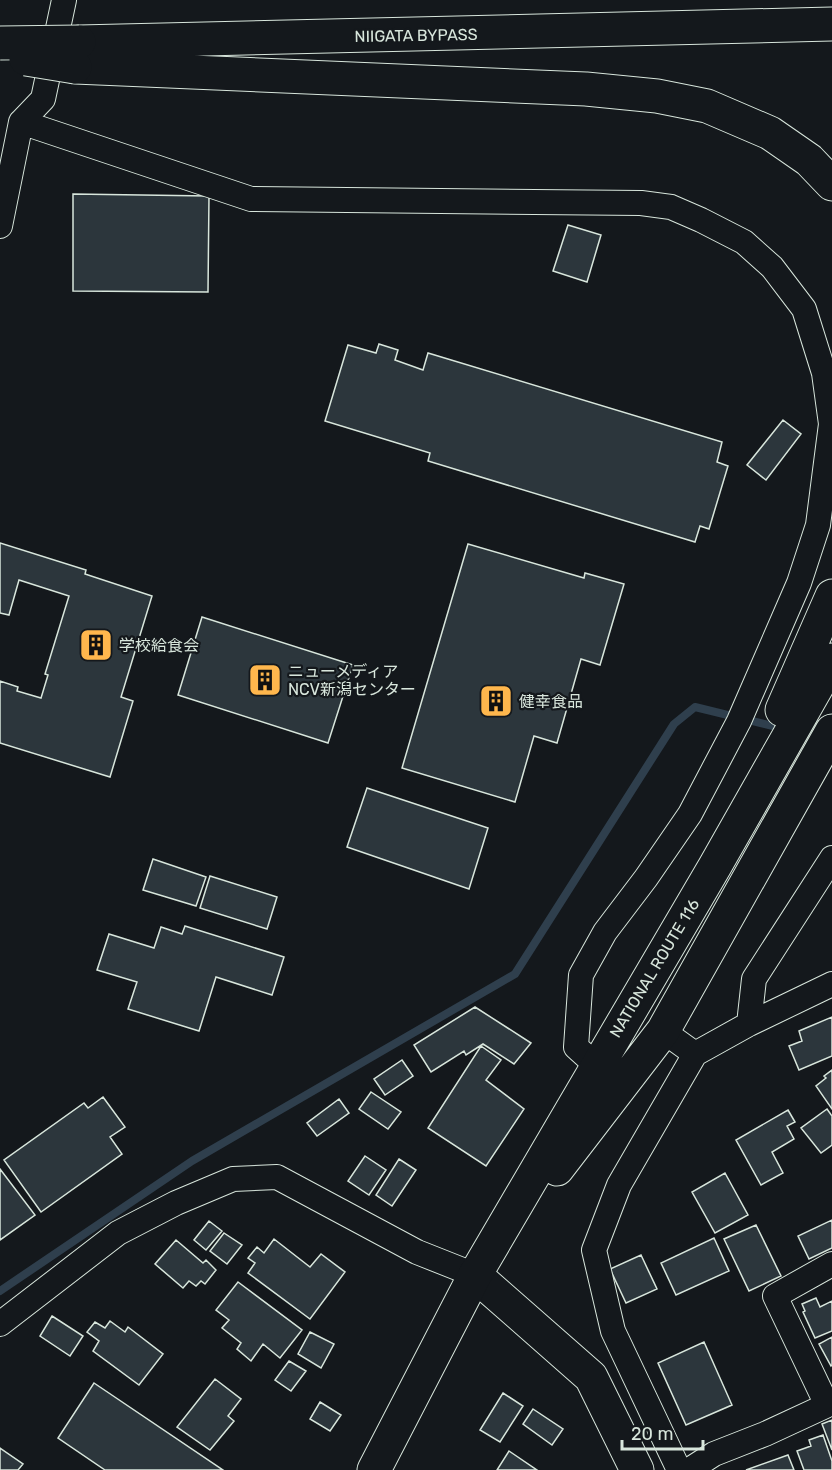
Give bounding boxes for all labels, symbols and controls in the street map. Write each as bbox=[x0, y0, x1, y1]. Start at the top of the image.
street label: NIIGATA BYPASS bbox=[354, 25, 478, 46]
building icon: 学校給食会 bbox=[78, 627, 114, 663]
place label: 学校給食会 bbox=[119, 636, 199, 655]
building icon: ニューメディア NCV新潟センター bbox=[247, 662, 283, 698]
place label: ニューメディア NCV新潟センター bbox=[288, 662, 416, 699]
building icon: 健幸食品 bbox=[478, 683, 514, 719]
place label: 健幸食品 bbox=[519, 692, 583, 711]
street label: NATIONAL ROUTE 116 bbox=[606, 895, 703, 1041]
scale bar bbox=[622, 1413, 703, 1451]
text: 20 m bbox=[631, 1423, 673, 1445]

